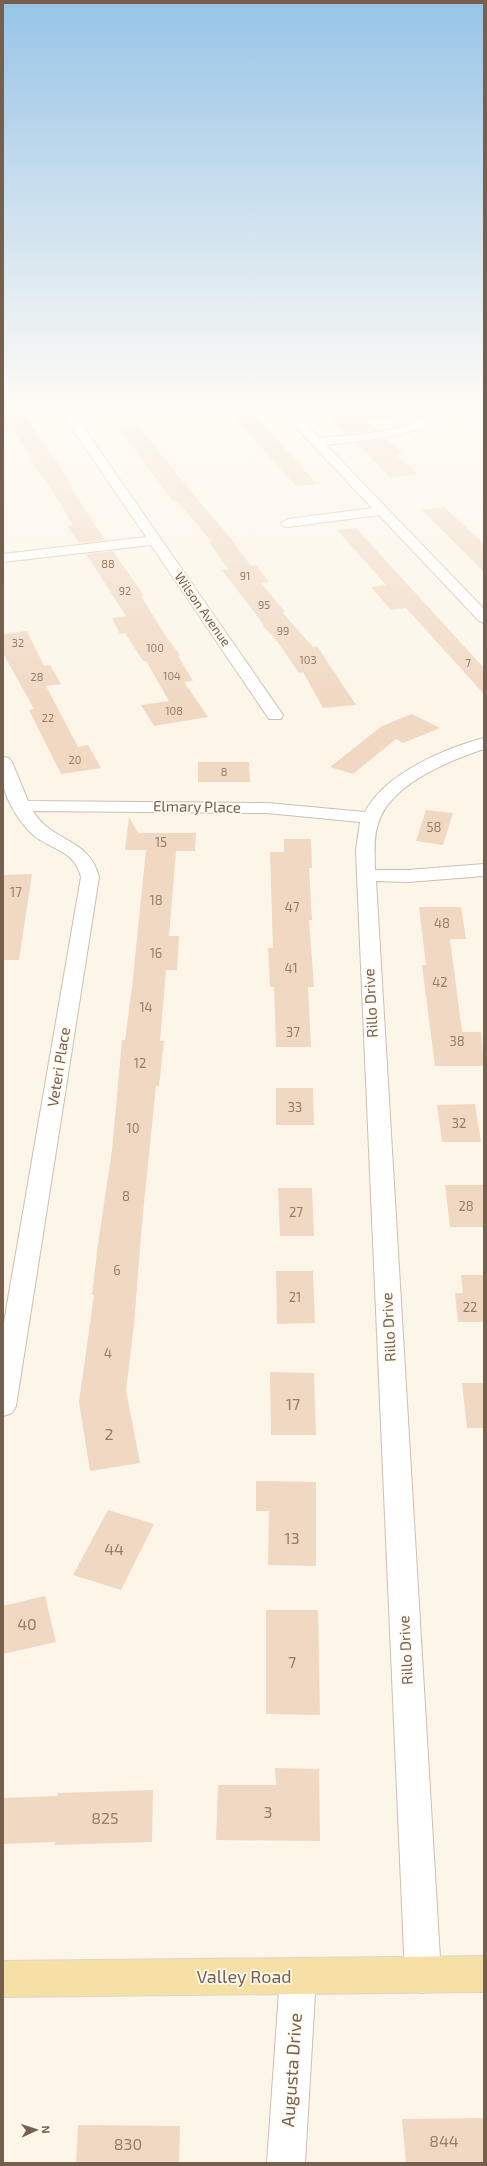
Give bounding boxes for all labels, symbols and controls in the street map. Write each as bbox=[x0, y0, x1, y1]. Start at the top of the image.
house number: 88 bbox=[101, 557, 115, 570]
street label: Wilson Avenue bbox=[171, 569, 235, 649]
house number: 91 bbox=[240, 569, 250, 582]
house number: 92 bbox=[119, 584, 131, 597]
house number: 95 bbox=[258, 598, 270, 611]
house number: 99 bbox=[277, 624, 289, 637]
house number: 32 bbox=[12, 636, 24, 649]
house number: 100 bbox=[146, 641, 164, 654]
house number: 103 bbox=[299, 653, 317, 666]
house number: 7 bbox=[465, 656, 471, 669]
house number: 104 bbox=[163, 669, 181, 682]
house number: 28 bbox=[31, 670, 43, 683]
house number: 108 bbox=[165, 704, 183, 717]
house number: 22 bbox=[42, 711, 54, 724]
house number: 20 bbox=[69, 753, 81, 766]
house number: 8 bbox=[221, 765, 227, 778]
street label: Elmary Place bbox=[153, 796, 241, 816]
house number: 58 bbox=[427, 819, 441, 835]
house number: 15 bbox=[155, 834, 167, 850]
house number: 17 bbox=[10, 884, 22, 900]
house number: 18 bbox=[149, 892, 163, 908]
house number: 47 bbox=[285, 899, 300, 915]
house number: 48 bbox=[434, 915, 450, 931]
house number: 16 bbox=[150, 945, 162, 961]
house number: 41 bbox=[284, 960, 298, 976]
street label: Rillo Drive bbox=[359, 968, 381, 1038]
house number: 42 bbox=[432, 974, 448, 990]
house number: 14 bbox=[139, 999, 153, 1015]
house number: 37 bbox=[286, 1024, 300, 1040]
street label: Veteri Place bbox=[43, 1026, 73, 1108]
house number: 38 bbox=[449, 1033, 465, 1049]
house number: 12 bbox=[134, 1055, 146, 1071]
house number: 33 bbox=[288, 1099, 302, 1115]
house number: 32 bbox=[452, 1115, 466, 1131]
house number: 10 bbox=[126, 1120, 140, 1136]
house number: 8 bbox=[122, 1188, 130, 1204]
house number: 28 bbox=[458, 1198, 474, 1214]
house number: 27 bbox=[289, 1204, 303, 1220]
house number: 6 bbox=[113, 1262, 121, 1278]
house number: 21 bbox=[289, 1289, 301, 1305]
street label: Rillo Drive bbox=[377, 1292, 399, 1362]
house number: 22 bbox=[463, 1299, 477, 1315]
house number: 4 bbox=[104, 1345, 112, 1361]
house number: 17 bbox=[286, 1394, 300, 1413]
house number: 2 bbox=[105, 1424, 114, 1443]
house number: 13 bbox=[284, 1528, 300, 1547]
house number: 44 bbox=[104, 1539, 124, 1558]
house number: 40 bbox=[17, 1614, 37, 1633]
street label: Rillo Drive bbox=[394, 1615, 416, 1685]
house number: 7 bbox=[288, 1652, 296, 1671]
house number: 3 bbox=[264, 1802, 272, 1821]
house number: 825 bbox=[91, 1808, 119, 1827]
street label: Valley Road bbox=[196, 1965, 292, 1987]
street label: Augusta Drive bbox=[276, 2012, 306, 2128]
north arrow bbox=[16, 2110, 56, 2150]
text: N bbox=[40, 2125, 53, 2134]
house number: 844 bbox=[429, 2131, 459, 2150]
house number: 830 bbox=[114, 2134, 142, 2153]

